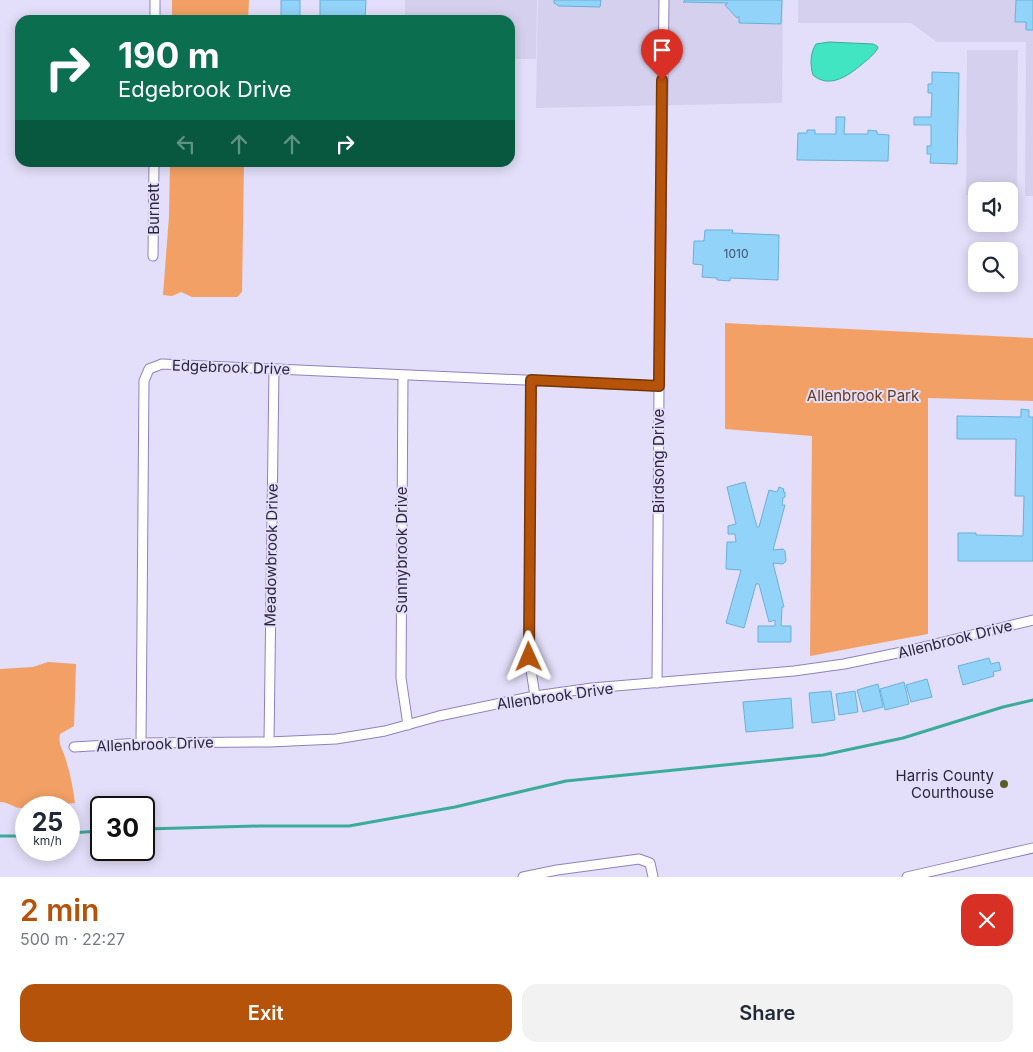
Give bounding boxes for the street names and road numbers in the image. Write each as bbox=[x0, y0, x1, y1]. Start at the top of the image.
street label: Burnett bbox=[144, 183, 163, 235]
street label: Edgebrook Drive bbox=[172, 355, 290, 379]
street label: Birdsong Drive bbox=[649, 409, 668, 513]
street label: Meadowbrook Drive bbox=[260, 483, 282, 627]
street label: Sunnybrook Drive bbox=[392, 487, 411, 613]
street label: Allenbrook Drive bbox=[896, 616, 1014, 662]
street label: Allenbrook Drive bbox=[496, 678, 614, 714]
street label: Allenbrook Drive bbox=[96, 732, 214, 756]

